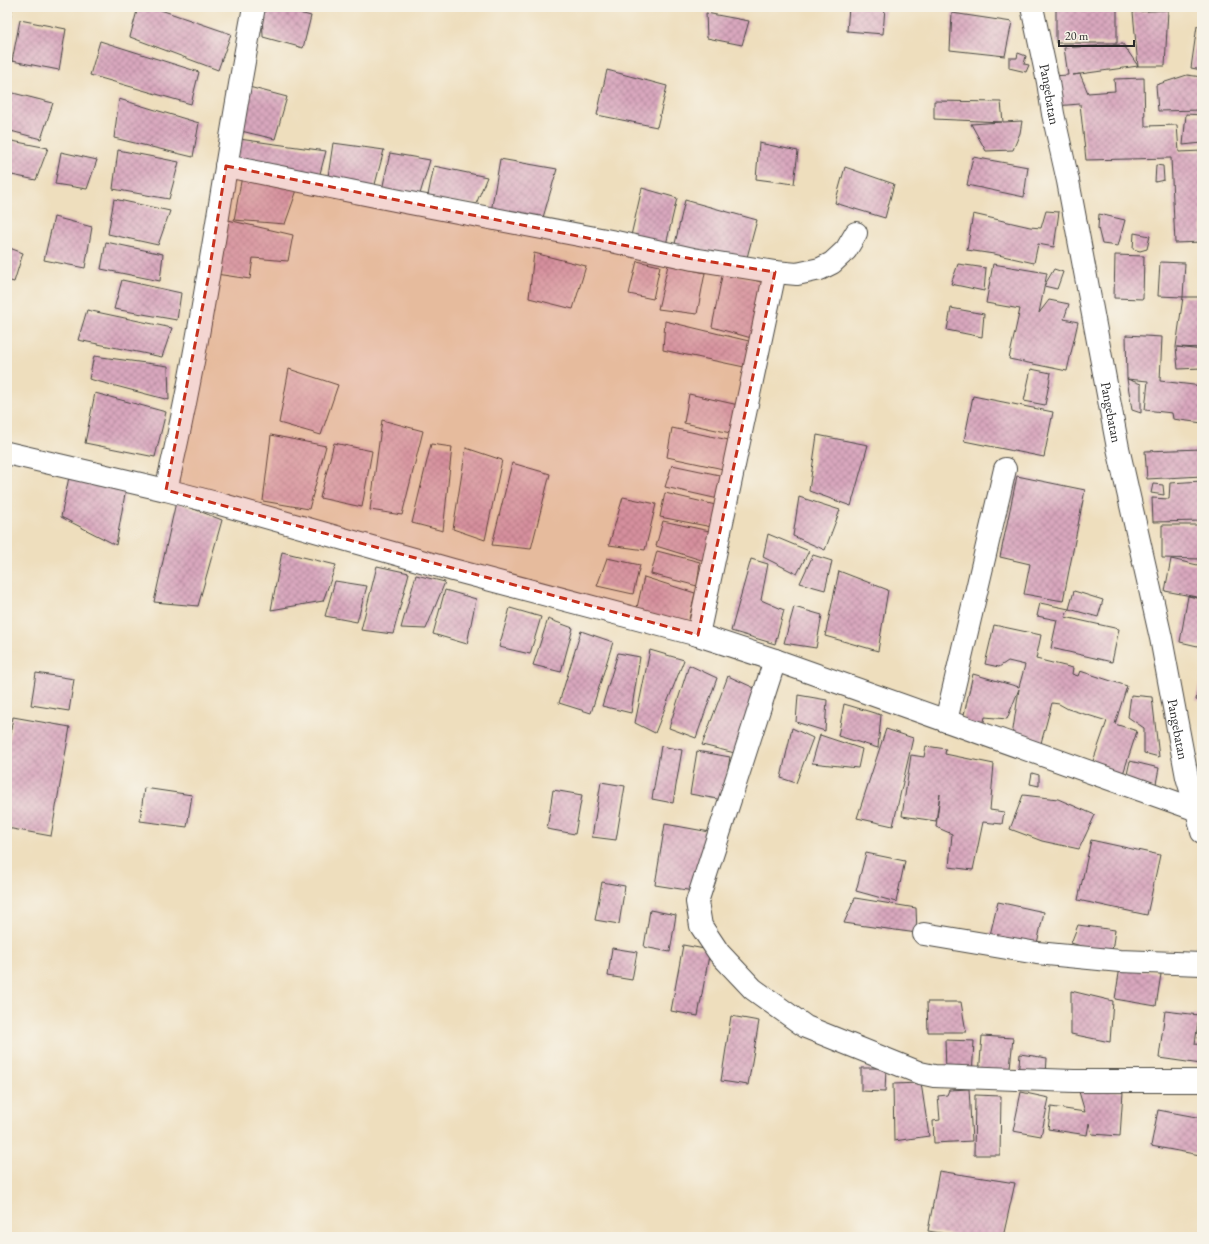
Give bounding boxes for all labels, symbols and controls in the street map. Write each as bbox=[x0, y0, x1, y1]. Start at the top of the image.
scale bar bbox=[1059, 22, 1134, 48]
text: 20 m bbox=[1065, 28, 1089, 44]
street label: Pangebatan bbox=[1035, 62, 1064, 127]
street label: Pangebatan bbox=[1097, 380, 1126, 445]
street label: Pangebatan bbox=[1164, 697, 1193, 762]

